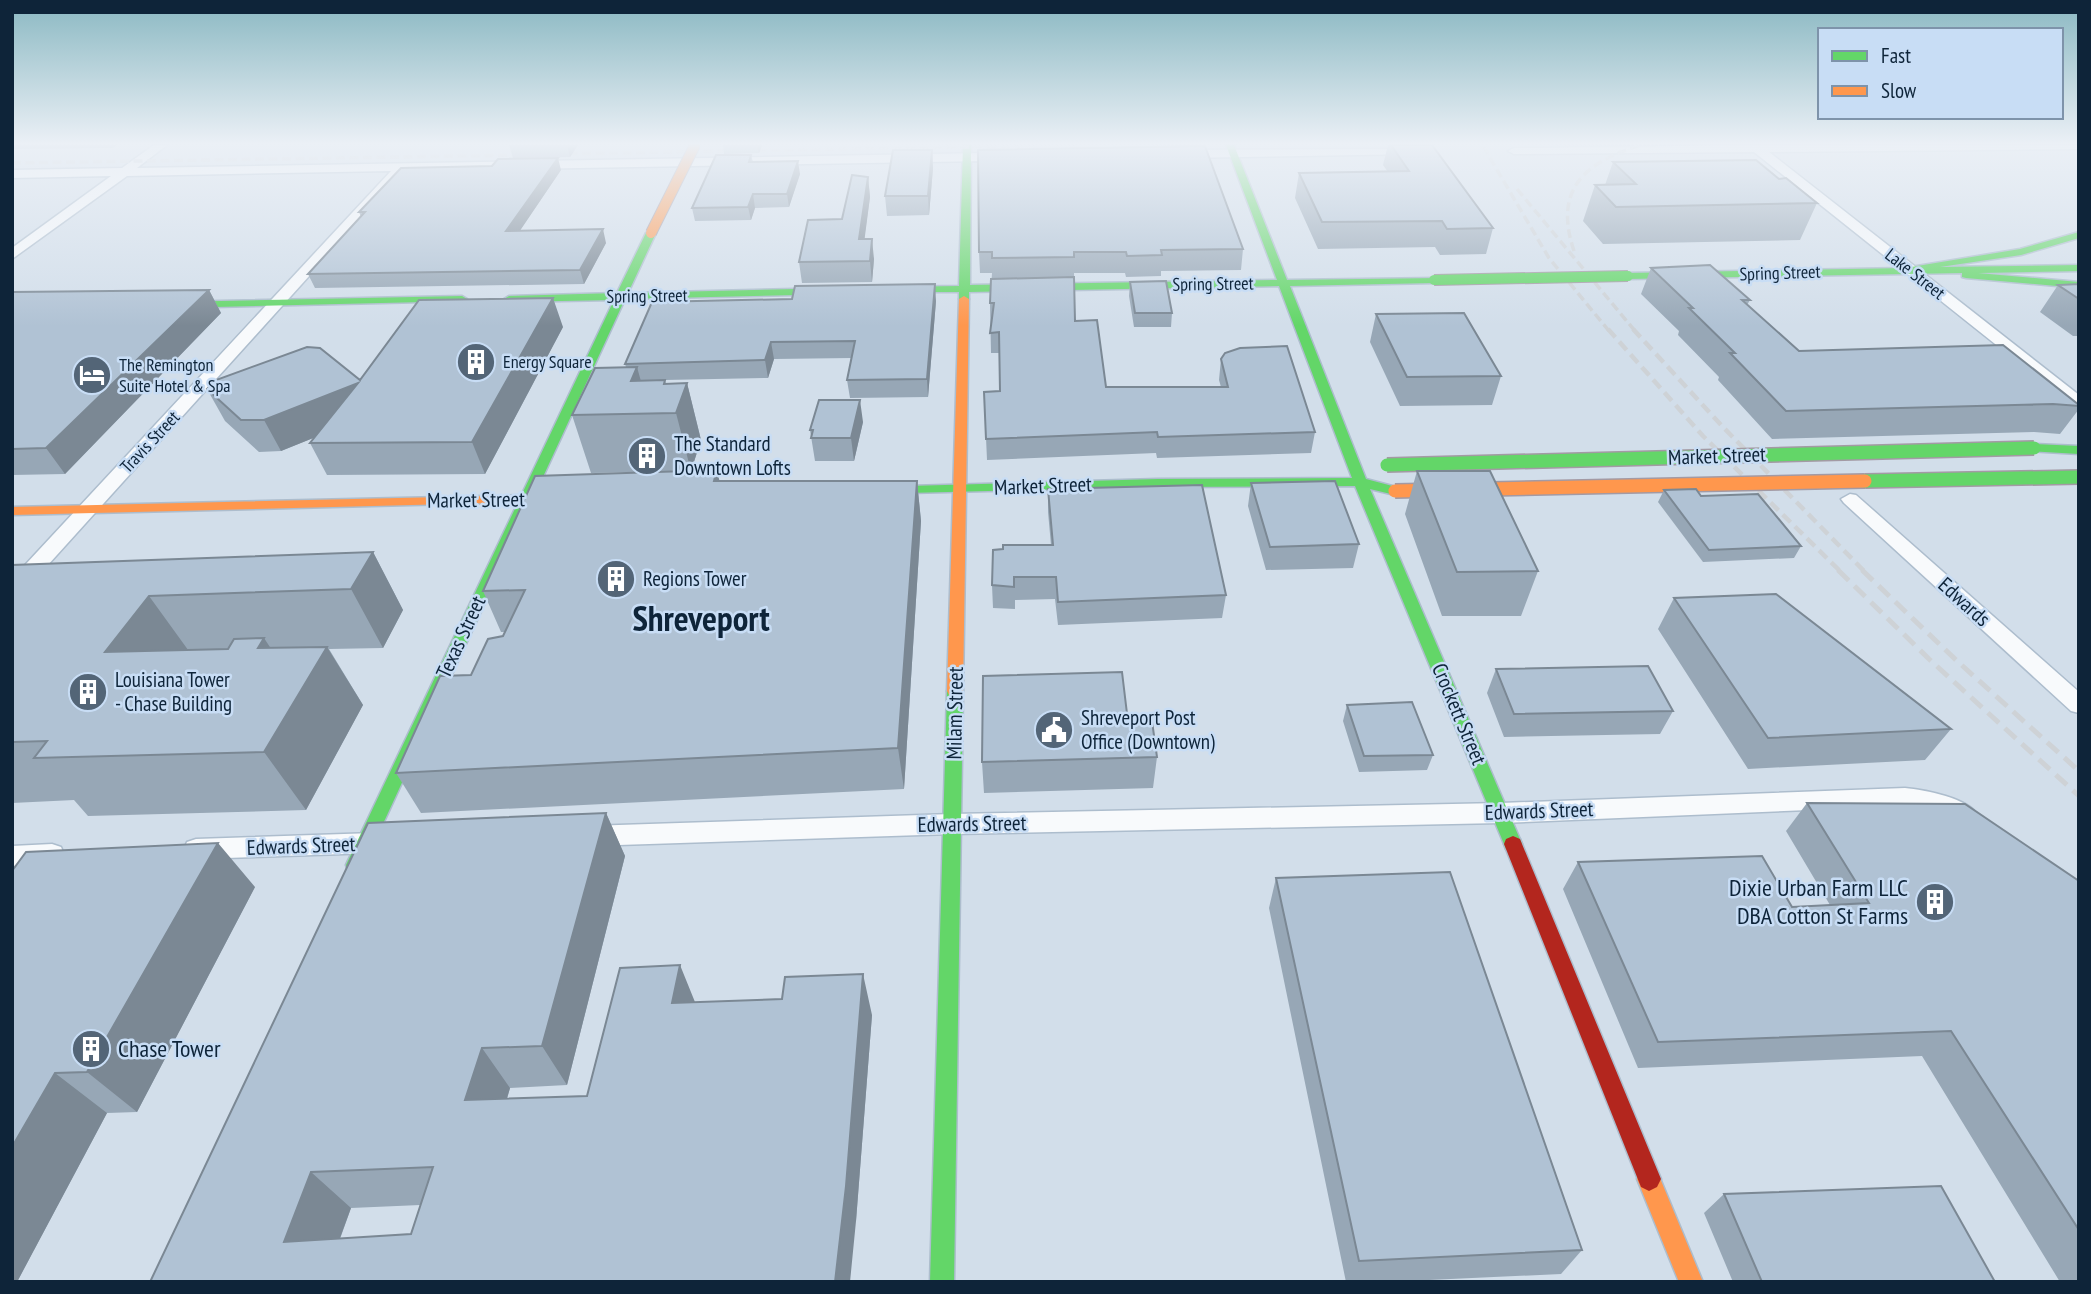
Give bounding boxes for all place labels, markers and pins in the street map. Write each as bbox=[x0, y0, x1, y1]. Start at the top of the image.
building icon: Energy Square bbox=[455, 341, 497, 383]
place label: Energy Square bbox=[503, 350, 592, 373]
place label: The Remington Suite Hotel & Spa bbox=[119, 353, 231, 397]
hotel icon: The Remington Suite Hotel & Spa bbox=[71, 354, 113, 396]
place label: The Standard Downtown Lofts bbox=[674, 430, 791, 481]
building icon: The Standard Downtown Lofts bbox=[626, 435, 668, 477]
building icon: Regions Tower bbox=[595, 558, 637, 600]
place label: Regions Tower bbox=[643, 565, 747, 592]
place label: Louisiana Tower - Chase Building bbox=[115, 666, 232, 717]
building icon: Louisiana Tower - Chase Building bbox=[67, 671, 109, 713]
place label: Shreveport Post Office (Downtown) bbox=[1081, 704, 1215, 755]
public building icon: Shreveport Post Office (Downtown) bbox=[1033, 709, 1075, 751]
place label: Dixie Urban Farm LLC DBA Cotton St Farms bbox=[1729, 872, 1908, 931]
building icon: Dixie Urban Farm LLC DBA Cotton St Farms bbox=[1914, 881, 1956, 923]
building icon: Chase Tower bbox=[70, 1028, 112, 1070]
place label: Chase Tower bbox=[118, 1033, 221, 1064]

